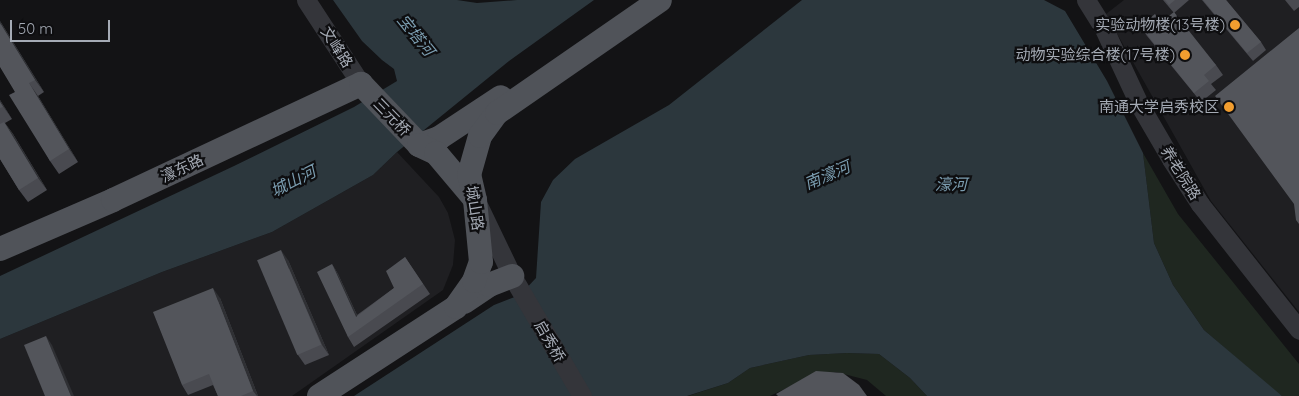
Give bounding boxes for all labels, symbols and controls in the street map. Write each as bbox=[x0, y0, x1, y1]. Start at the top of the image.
scale bar bbox=[12, 10, 112, 42]
water label: 宝塔河 bbox=[393, 10, 439, 60]
place label: 实验动物楼(13号楼) bbox=[1095, 16, 1225, 34]
text: 50 m bbox=[18, 19, 53, 38]
marker: 实验动物楼(13号楼) bbox=[1229, 19, 1241, 31]
street label: 文峰路 bbox=[317, 23, 357, 71]
place label: 动物实验综合楼(17号楼) bbox=[1016, 46, 1175, 64]
marker: 动物实验综合楼(17号楼) bbox=[1179, 49, 1191, 61]
street label: 三元桥 bbox=[370, 95, 414, 139]
place label: 南通大学启秀校区 bbox=[1099, 98, 1219, 116]
marker: 南通大学启秀校区 bbox=[1223, 101, 1235, 113]
street label: 养老院路 bbox=[1157, 143, 1205, 203]
street label: 濠东路 bbox=[158, 150, 206, 186]
water label: 南濠河 bbox=[801, 157, 853, 193]
water label: 城山河 bbox=[267, 162, 319, 200]
water label: 濠河 bbox=[935, 174, 967, 194]
street label: 城山路 bbox=[463, 184, 487, 232]
street label: 启秀桥 bbox=[531, 317, 569, 365]

